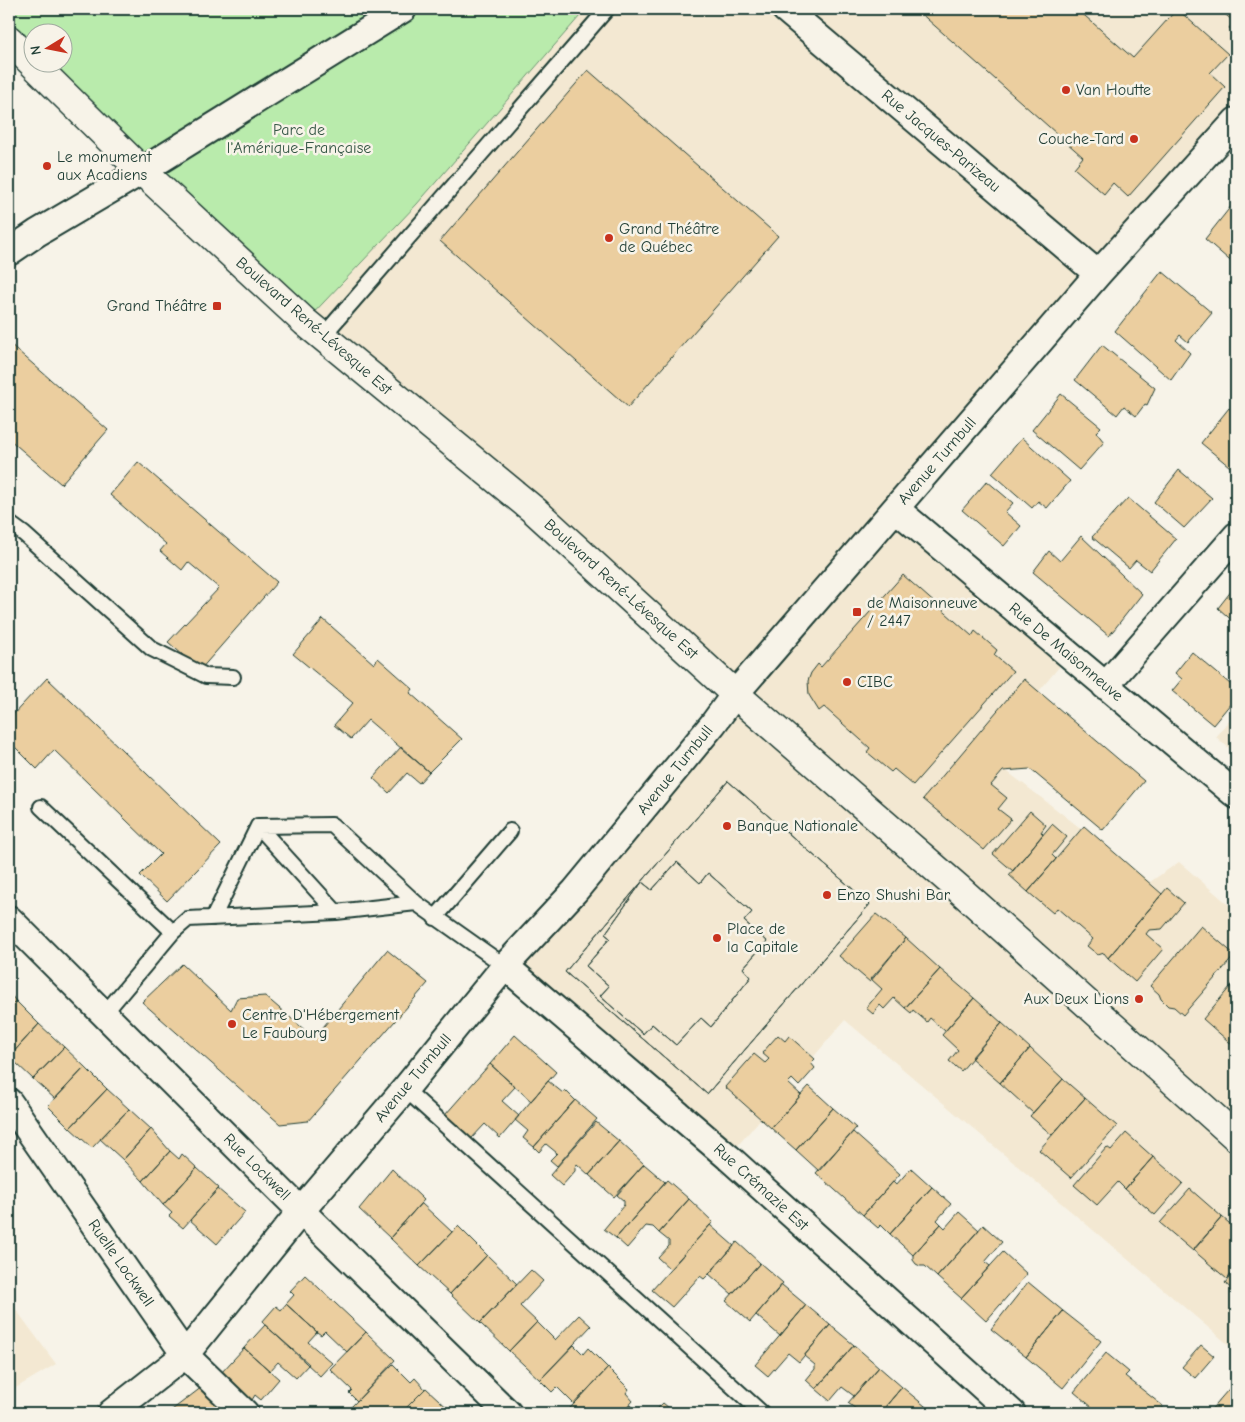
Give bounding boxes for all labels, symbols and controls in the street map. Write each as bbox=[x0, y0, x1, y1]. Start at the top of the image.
north arrow bbox=[22, 22, 72, 72]
text: N bbox=[27, 44, 45, 56]
place label: Van Houtte bbox=[1076, 81, 1151, 99]
marker: Van Houtte bbox=[1060, 84, 1072, 96]
street label: Rue Jacques-Parizeau bbox=[878, 86, 1004, 196]
park label: Parc de l'Amérique-Française bbox=[227, 121, 371, 157]
place label: Couche-Tard bbox=[1038, 130, 1124, 148]
marker: Couche-Tard bbox=[1128, 133, 1140, 145]
place label: Le monument aux Acadiens bbox=[57, 148, 152, 184]
marker: Le monument aux Acadiens bbox=[41, 160, 53, 172]
place label: Grand Théâtre de Québec bbox=[619, 220, 719, 256]
marker: Grand Théâtre de Québec bbox=[603, 232, 615, 244]
street label: Boulevard René-Lévesque Est bbox=[232, 253, 396, 399]
place label: Grand Théâtre bbox=[107, 297, 207, 315]
marker: Grand Théâtre bbox=[211, 300, 223, 312]
street label: Avenue Turnbull bbox=[894, 414, 980, 508]
street label: Boulevard René-Lévesque Est bbox=[540, 515, 702, 663]
place label: de Maisonneuve / 2447 bbox=[867, 594, 977, 630]
street label: Rue De Maisonneuve bbox=[1005, 599, 1127, 705]
marker: de Maisonneuve / 2447 bbox=[851, 606, 863, 618]
place label: CIBC bbox=[857, 673, 893, 691]
marker: CIBC bbox=[841, 676, 853, 688]
street label: Avenue Turnbull bbox=[634, 722, 716, 818]
place label: Banque Nationale bbox=[737, 817, 858, 835]
marker: Banque Nationale bbox=[721, 820, 733, 832]
place label: Enzo Shushi Bar bbox=[837, 886, 951, 904]
marker: Enzo Shushi Bar bbox=[821, 889, 833, 901]
place label: Place de la Capitale bbox=[727, 920, 798, 956]
marker: Place de la Capitale bbox=[711, 932, 723, 944]
place label: Aux Deux Lions bbox=[1024, 990, 1129, 1008]
marker: Aux Deux Lions bbox=[1133, 993, 1145, 1005]
place label: Centre D'Hébergement Le Faubourg bbox=[242, 1006, 399, 1042]
marker: Centre D'Hébergement Le Faubourg bbox=[226, 1018, 238, 1030]
street label: Avenue Turnbull bbox=[371, 1030, 455, 1126]
street label: Rue Lockwell bbox=[220, 1130, 294, 1204]
street label: Rue Crémazie Est bbox=[710, 1140, 812, 1234]
street label: Ruelle Lockwell bbox=[84, 1216, 158, 1310]

